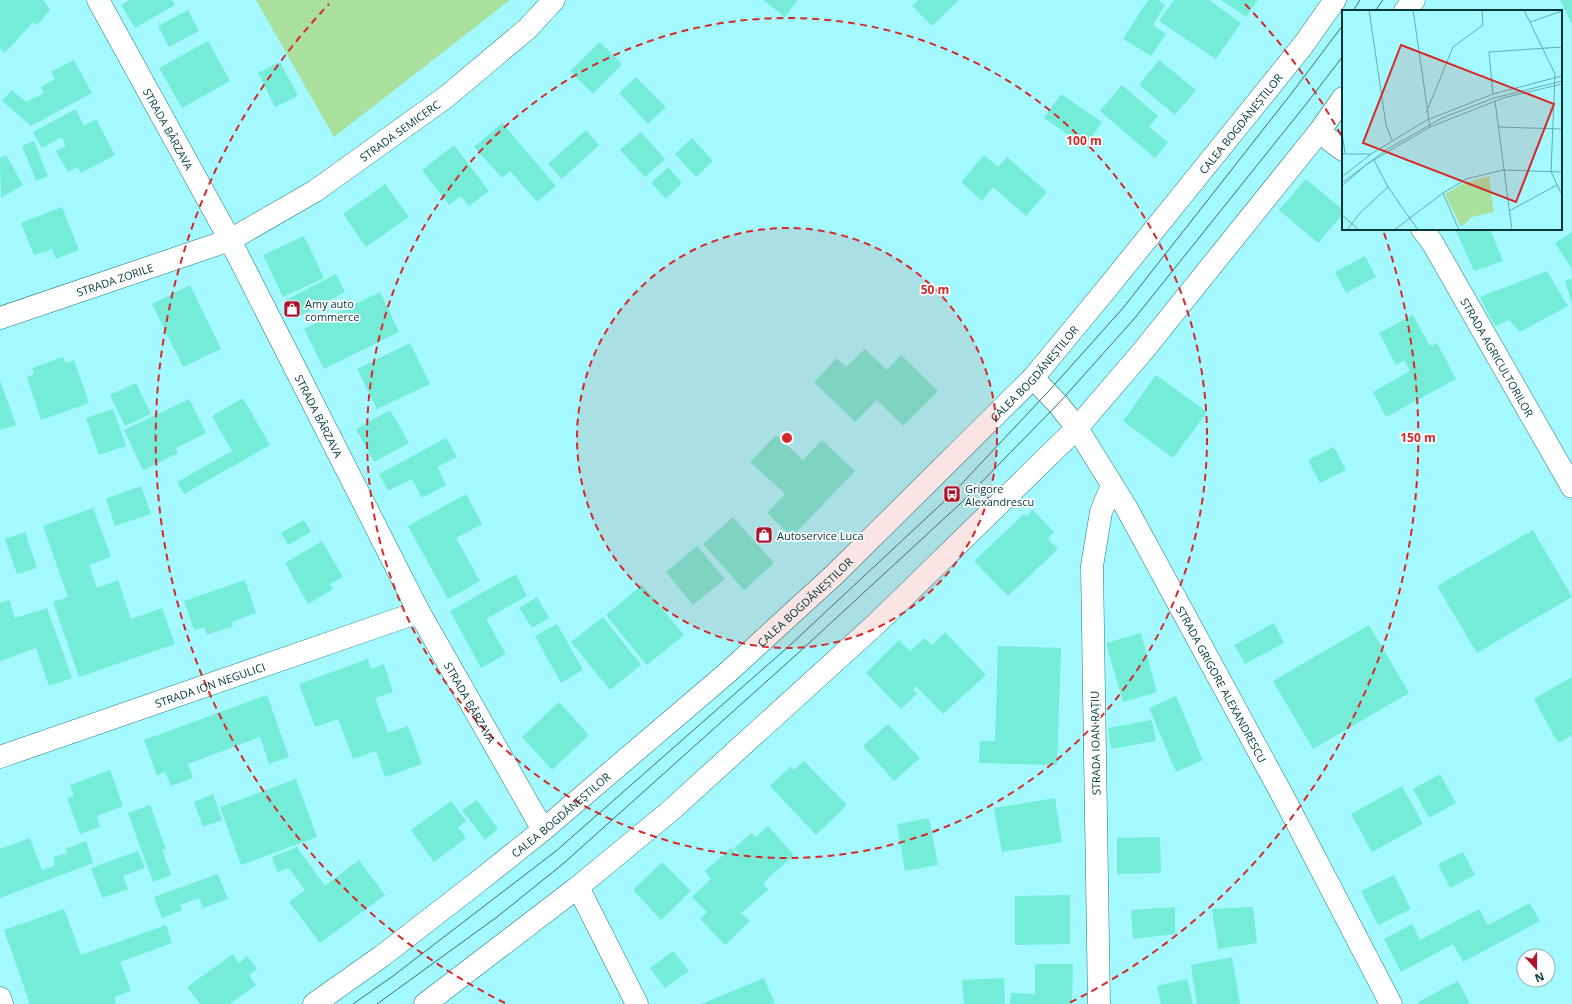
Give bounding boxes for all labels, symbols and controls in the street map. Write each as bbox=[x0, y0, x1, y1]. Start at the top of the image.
inset map bbox=[1342, 10, 1562, 230]
street label: CALEA BOGDĂNEȘTILOR bbox=[1195, 70, 1285, 177]
street label: STRADA BÂRZAVA bbox=[140, 85, 197, 172]
street label: STRADA SEMICERC bbox=[356, 96, 443, 164]
text: 100 m bbox=[1066, 132, 1102, 149]
street label: STRADA ZORILE bbox=[74, 259, 155, 299]
text: 50 m bbox=[921, 281, 949, 298]
street label: STRADA AGRICULTORILOR bbox=[1458, 295, 1538, 420]
place label: Amy auto commerce bbox=[305, 296, 359, 324]
shop icon: Amy auto commerce bbox=[282, 299, 302, 319]
street label: CALEA BOGDĂNEȘTILOR bbox=[986, 322, 1081, 424]
street label: STRADA BÂRZAVA bbox=[292, 372, 347, 460]
text: 150 m bbox=[1400, 429, 1436, 446]
centre of rings bbox=[780, 431, 794, 445]
place label: Grigore Alexandrescu bbox=[965, 481, 1034, 509]
bus stop icon: Grigore Alexandrescu bbox=[942, 484, 962, 504]
shop icon: Autoservice Luca bbox=[754, 525, 774, 545]
place label: Autoservice Luca bbox=[777, 528, 864, 543]
street label: CALEA BOGDĂNEȘTILOR bbox=[754, 553, 856, 650]
street label: STRADA GRIGORE ALEXANDRESCU bbox=[1173, 603, 1271, 765]
street label: STRADA ION NEGULICI bbox=[153, 658, 267, 710]
street label: STRADA BÂRZAVA bbox=[441, 659, 499, 746]
street label: STRADA IOAN RAȚIU bbox=[1087, 691, 1103, 795]
street label: CALEA BOGDĂNEȘTILOR bbox=[508, 768, 613, 860]
north arrow bbox=[1516, 948, 1556, 988]
text: N bbox=[1533, 969, 1547, 986]

